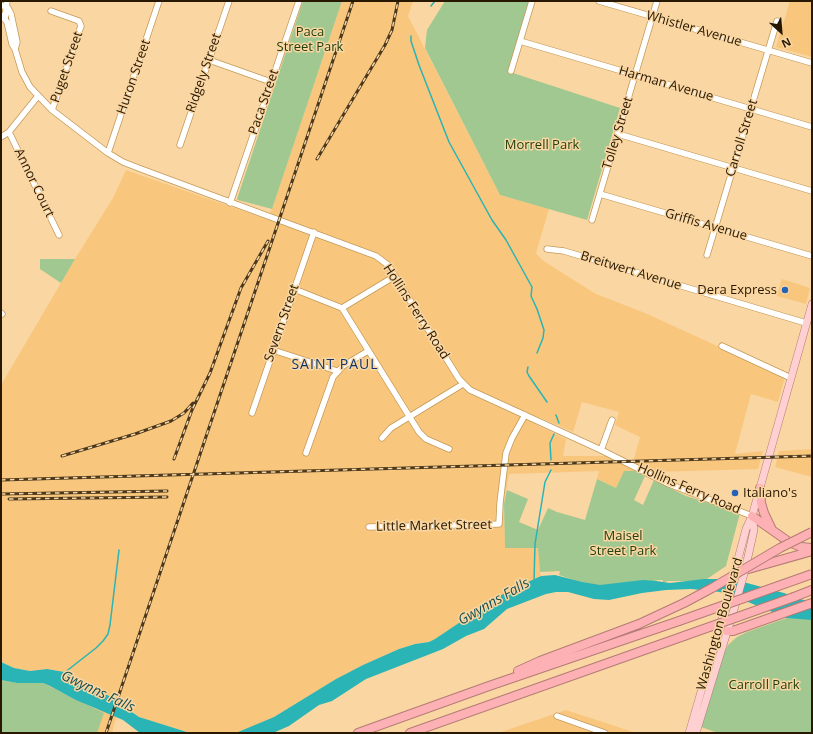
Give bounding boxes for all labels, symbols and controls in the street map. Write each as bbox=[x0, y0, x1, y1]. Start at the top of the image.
street label: Whistler Avenue bbox=[644, 8, 744, 50]
north arrow bbox=[761, 12, 801, 52]
park label: Paca Street Park bbox=[277, 24, 343, 55]
street label: Puget Street bbox=[48, 29, 86, 105]
street label: Ridgely Street bbox=[183, 31, 225, 115]
text: N bbox=[779, 35, 794, 52]
street label: Huron Street bbox=[114, 37, 154, 117]
street label: Harman Avenue bbox=[617, 63, 715, 105]
street label: Paca Street bbox=[246, 67, 282, 137]
street label: Tolley Street bbox=[600, 95, 636, 171]
street label: Carroll Street bbox=[723, 97, 761, 179]
park label: Morrell Park bbox=[505, 137, 579, 153]
street label: Annor Court bbox=[11, 146, 57, 220]
street label: Griffis Avenue bbox=[663, 206, 749, 244]
street label: Breitwert Avenue bbox=[579, 248, 683, 294]
street label: Hollins Ferry Road bbox=[379, 261, 453, 363]
street label: Severn Street bbox=[261, 282, 303, 364]
place label: Dera Express bbox=[697, 282, 777, 298]
marker: Dera Express bbox=[780, 285, 790, 295]
district label: SAINT PAUL bbox=[291, 357, 379, 373]
street label: Hollins Ferry Road bbox=[635, 460, 743, 518]
place label: Italiano's bbox=[743, 485, 797, 501]
marker: Italiano's bbox=[730, 488, 740, 498]
street label: Little Market Street bbox=[376, 517, 492, 535]
park label: Maisel Street Park bbox=[590, 528, 656, 559]
street label: Washington Boulevard bbox=[694, 556, 746, 692]
water label: Gwynns Falls bbox=[455, 575, 533, 629]
water label: Gwynns Falls bbox=[58, 668, 138, 716]
park label: Carroll Park bbox=[729, 677, 799, 693]

